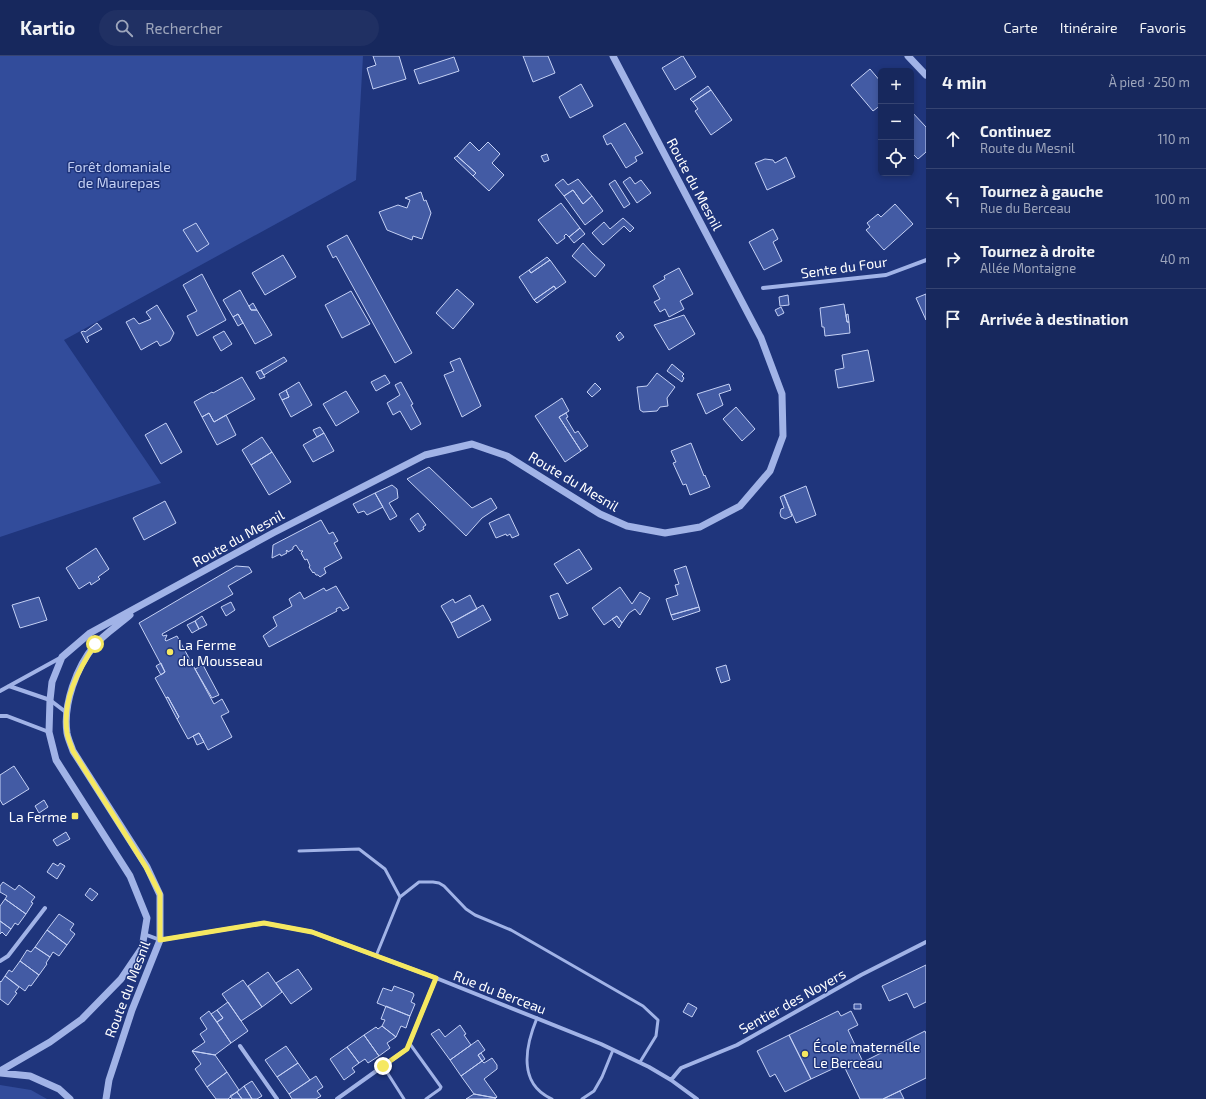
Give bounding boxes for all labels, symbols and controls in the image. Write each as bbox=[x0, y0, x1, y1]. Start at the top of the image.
search box bbox=[99, 10, 379, 46]
text: Kartio bbox=[20, 16, 75, 39]
icon: search bbox=[113, 17, 135, 39]
text: Rechercher bbox=[145, 19, 223, 37]
text: Carte bbox=[1004, 19, 1038, 36]
text: Itinéraire bbox=[1060, 19, 1118, 36]
text: Favoris bbox=[1140, 19, 1186, 36]
map controls bbox=[878, 68, 914, 176]
button: + bbox=[878, 68, 914, 104]
text: 4 min bbox=[942, 72, 986, 92]
text: À pied · 250 m bbox=[1109, 74, 1190, 90]
button: − bbox=[878, 104, 914, 140]
text: Continuez bbox=[980, 122, 1051, 140]
icon: ahead bbox=[942, 128, 964, 150]
text: 110 m bbox=[1158, 131, 1190, 147]
street label: Route du Mesnil bbox=[663, 135, 727, 234]
button: locate bbox=[878, 140, 914, 176]
text: Route du Mesnil bbox=[980, 140, 1075, 156]
park label: Forêt domaniale de Maurepas bbox=[67, 158, 171, 191]
text: Tournez à gauche bbox=[980, 182, 1103, 200]
icon: left bbox=[942, 188, 964, 210]
text: 100 m bbox=[1155, 191, 1190, 207]
text: Rue du Berceau bbox=[980, 200, 1071, 216]
text: Tournez à droite bbox=[980, 242, 1095, 260]
icon: right bbox=[942, 248, 964, 270]
text: 40 m bbox=[1160, 251, 1190, 267]
street label: Sente du Four bbox=[800, 252, 889, 282]
text: Allée Montaigne bbox=[980, 260, 1076, 276]
icon: arrive bbox=[942, 308, 964, 330]
text: Arrivée à destination bbox=[980, 310, 1128, 328]
street label: Route du Mesnil bbox=[526, 447, 623, 515]
street label: Route du Mesnil bbox=[189, 505, 288, 570]
route start bbox=[86, 635, 104, 653]
place label: La Ferme du Mousseau bbox=[178, 636, 263, 669]
marker: La Ferme du Mousseau bbox=[165, 647, 175, 657]
place label: La Ferme bbox=[9, 808, 67, 825]
marker: La Ferme bbox=[70, 811, 80, 821]
street label: Route du Mesnil bbox=[101, 937, 154, 1040]
street label: Sentier des Noyers bbox=[736, 965, 848, 1037]
street label: Rue du Berceau bbox=[451, 967, 549, 1017]
place label: École maternelle Le Berceau bbox=[813, 1038, 920, 1071]
marker: École maternelle Le Berceau bbox=[800, 1049, 810, 1059]
route end bbox=[374, 1057, 392, 1075]

